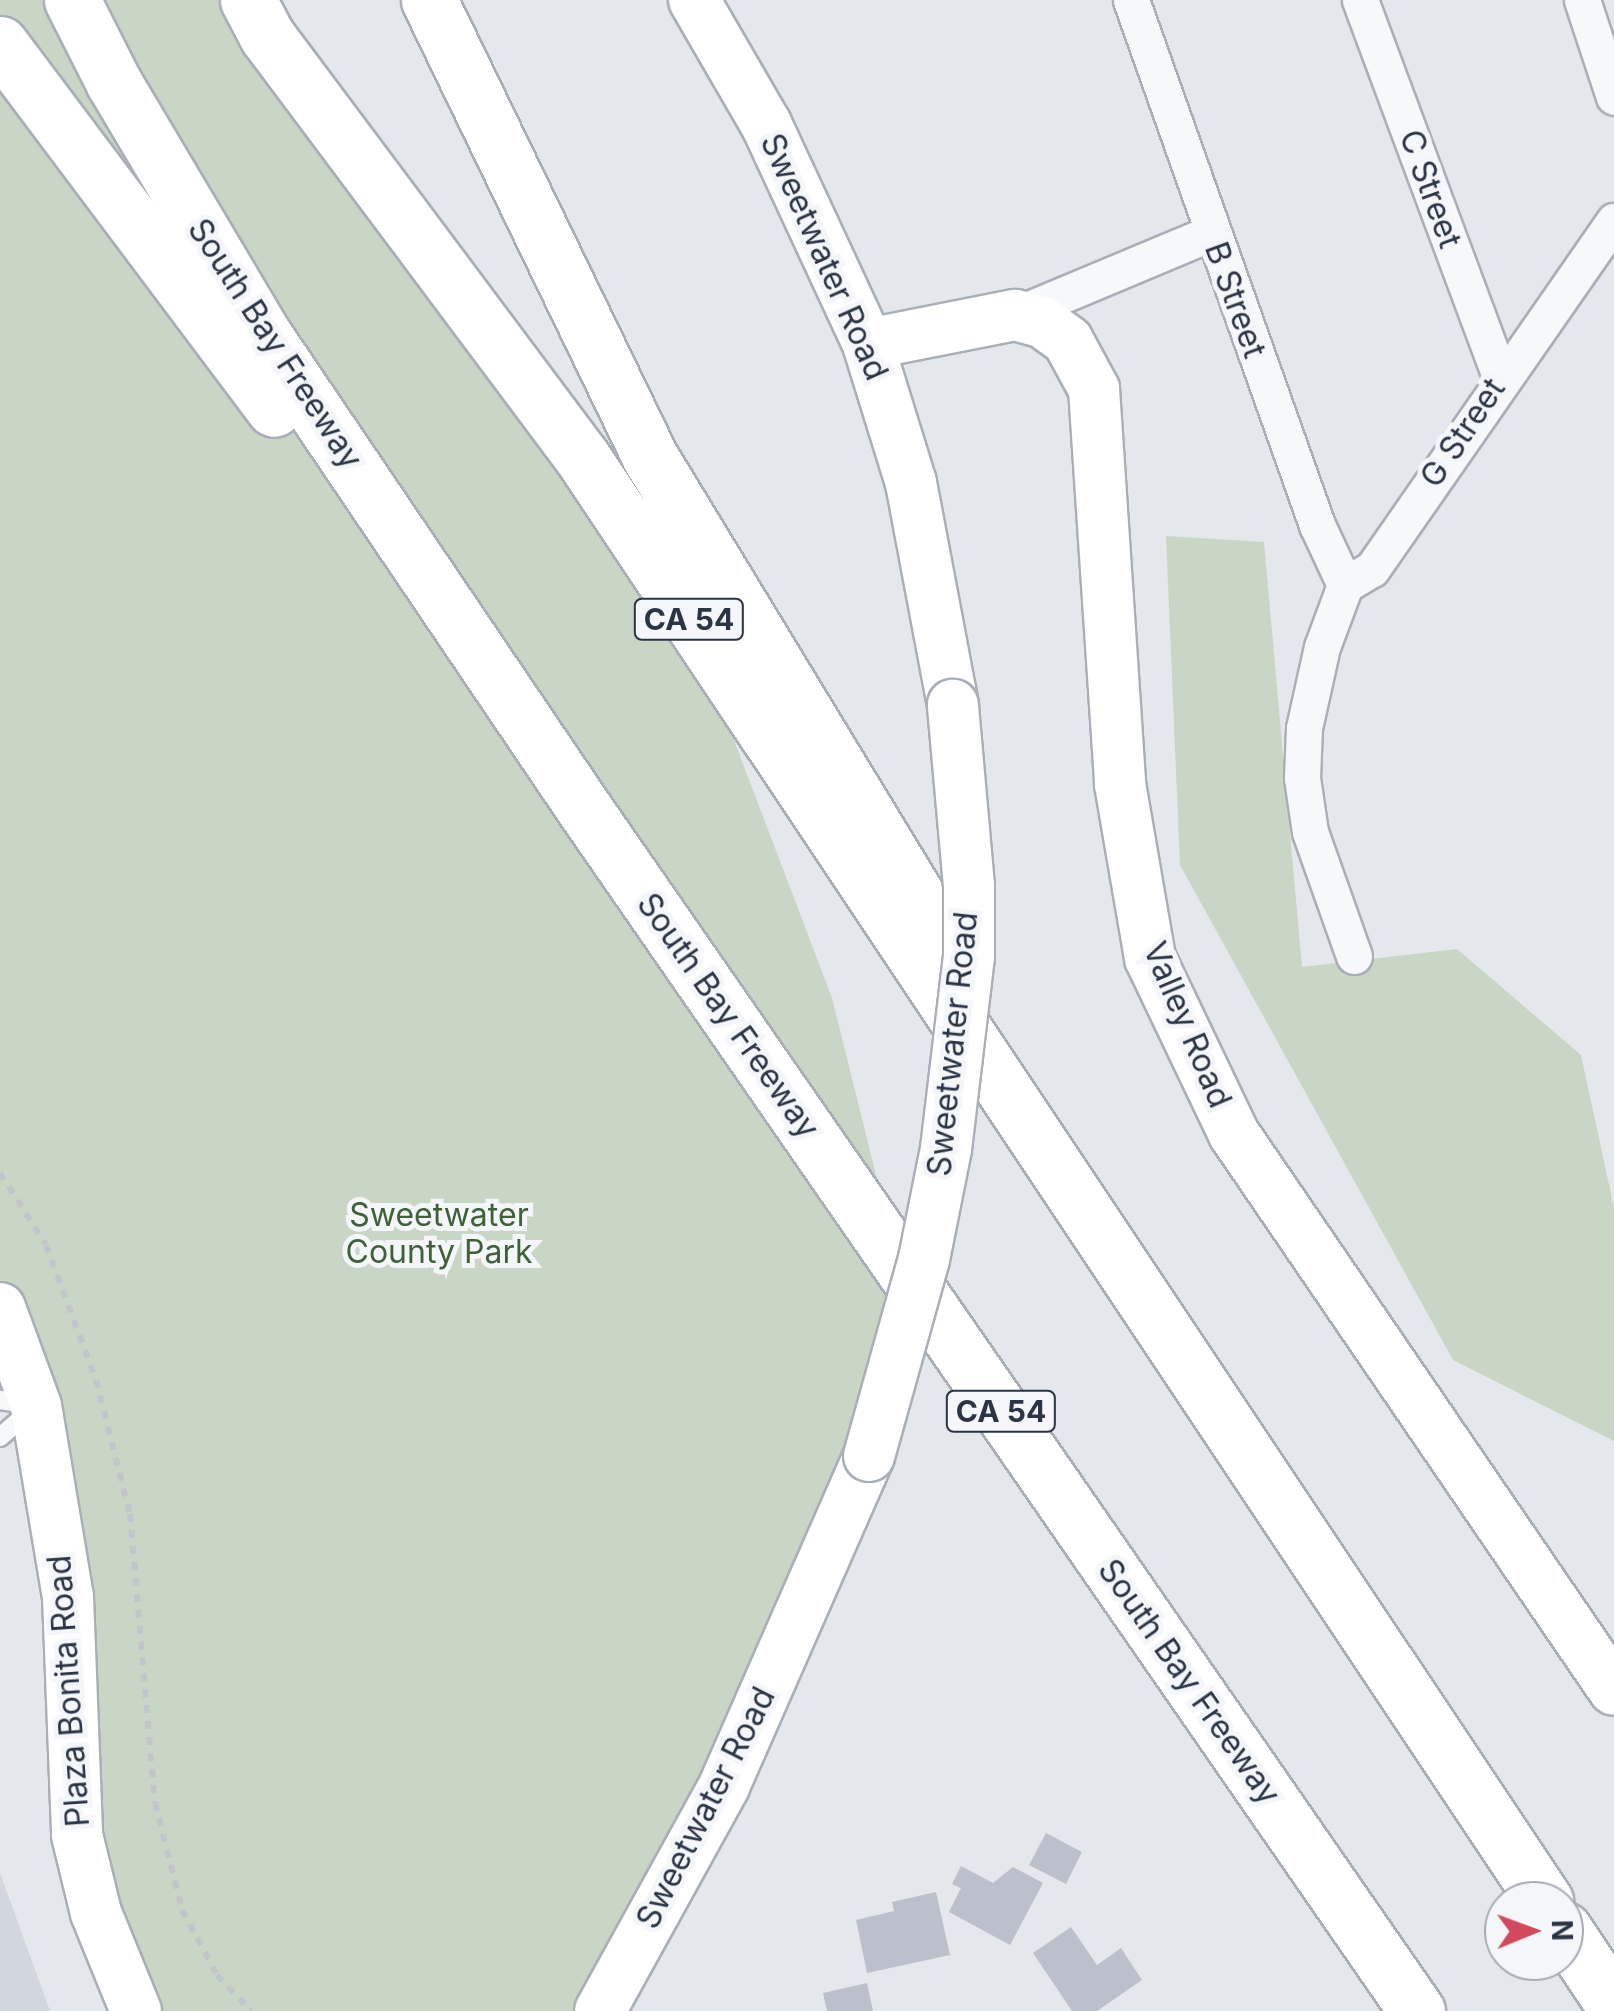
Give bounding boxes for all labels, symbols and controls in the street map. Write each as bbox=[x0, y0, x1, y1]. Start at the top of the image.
street label: C Street bbox=[1391, 125, 1469, 253]
street label: Sweetwater Road bbox=[752, 128, 896, 386]
street label: South Bay Freeway bbox=[180, 212, 370, 476]
street label: B Street bbox=[1196, 237, 1274, 363]
street label: G Street bbox=[1413, 371, 1513, 495]
road number: CA 54 bbox=[632, 594, 746, 644]
street label: South Bay Freeway bbox=[629, 886, 827, 1146]
street label: Sweetwater Road bbox=[920, 910, 986, 1178]
street label: Valley Road bbox=[1135, 936, 1239, 1114]
park label: Sweetwater County Park bbox=[346, 1197, 532, 1272]
road number: CA 54 bbox=[944, 1386, 1058, 1436]
street label: South Bay Freeway bbox=[1090, 1552, 1288, 1812]
street label: Plaza Bonita Road bbox=[40, 1554, 98, 1828]
street label: Sweetwater Road bbox=[629, 1681, 783, 1935]
north arrow bbox=[1484, 1881, 1584, 1981]
text: N bbox=[1545, 1920, 1579, 1941]

